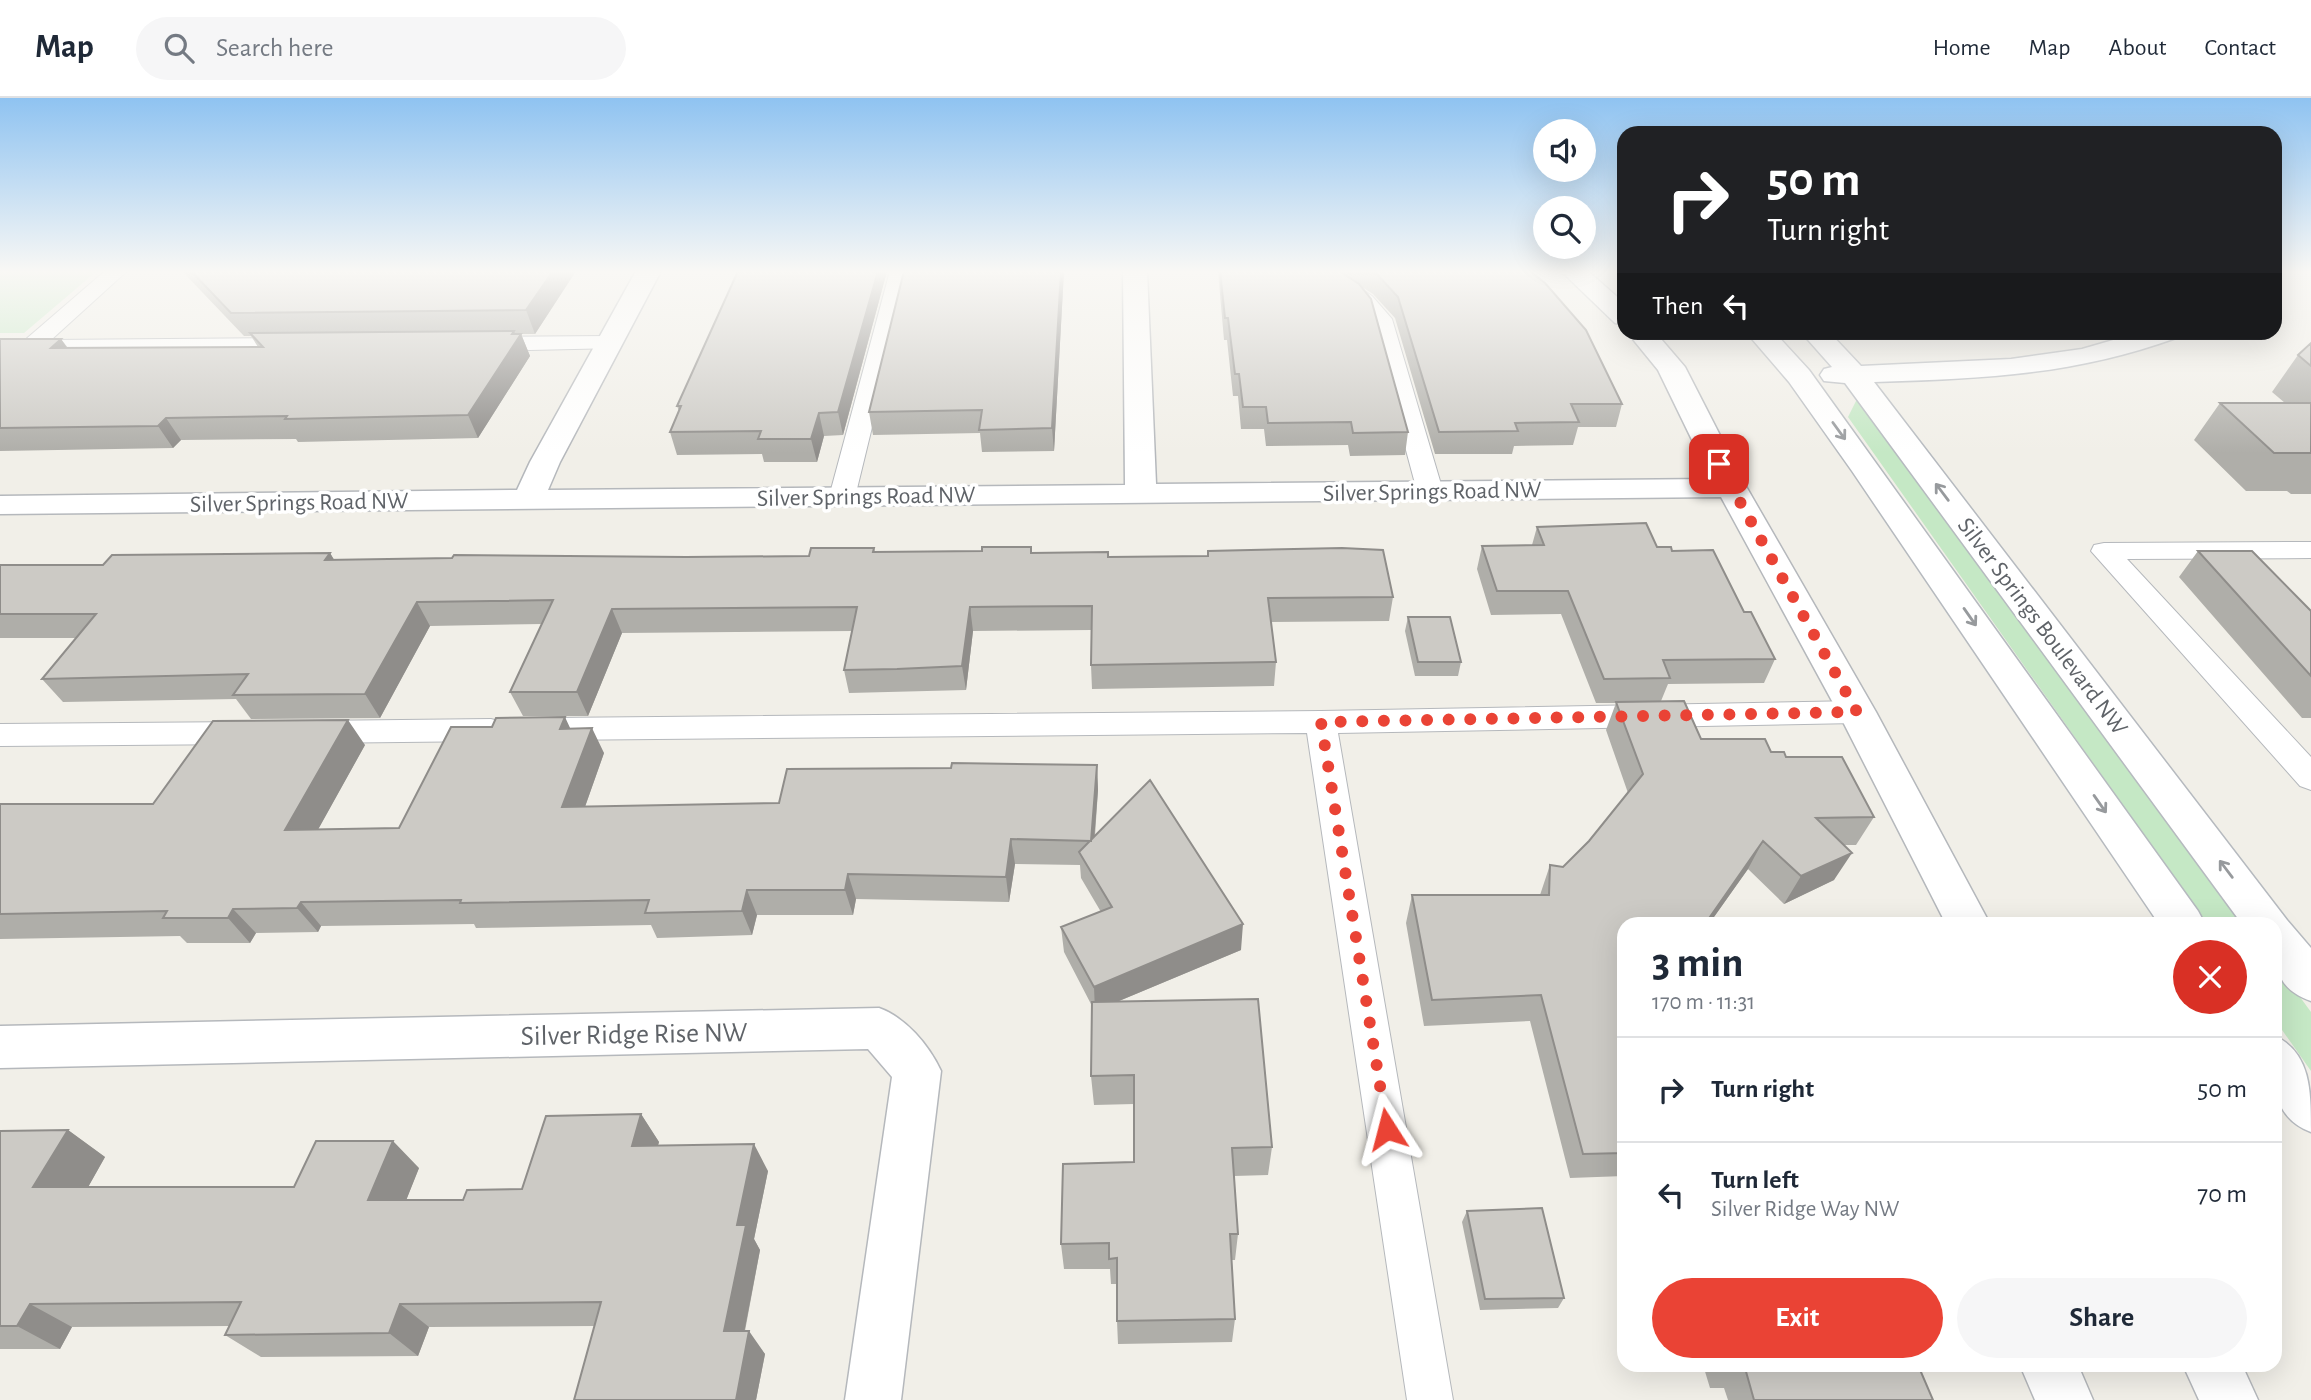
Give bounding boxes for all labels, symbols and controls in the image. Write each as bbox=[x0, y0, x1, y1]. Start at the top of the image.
search box bbox=[136, 17, 626, 80]
icon: search bbox=[160, 29, 198, 67]
text: Map bbox=[35, 31, 94, 64]
text: Search here bbox=[216, 35, 334, 61]
text: Home bbox=[1933, 36, 1991, 60]
text: Map bbox=[2029, 36, 2071, 60]
text: About bbox=[2109, 36, 2166, 60]
text: Contact bbox=[2204, 36, 2276, 60]
map controls bbox=[1533, 119, 1596, 259]
button: sound bbox=[1533, 119, 1596, 182]
icon: right bbox=[1652, 154, 1743, 245]
text: 50 m bbox=[1767, 156, 1861, 205]
button: search bbox=[1533, 196, 1596, 259]
text: Turn right bbox=[1767, 214, 1889, 246]
icon: left bbox=[1717, 287, 1755, 325]
text: Then bbox=[1652, 293, 1703, 319]
one-way arrow bbox=[1832, 421, 1846, 440]
pin bbox=[1689, 434, 1749, 494]
icon: arrive bbox=[1700, 445, 1738, 483]
street label: Silver Springs Road NW bbox=[1323, 478, 1542, 506]
street label: Silver Springs Road NW bbox=[757, 483, 976, 511]
one-way arrow bbox=[1935, 483, 1950, 501]
street label: Silver Springs Road NW bbox=[190, 489, 409, 517]
street label: Silver Springs Boulevard NW bbox=[1953, 513, 2132, 740]
one-way arrow bbox=[1963, 607, 1978, 626]
one-way arrow bbox=[2093, 794, 2107, 813]
one-way arrow bbox=[2219, 861, 2234, 879]
button: close bbox=[2173, 940, 2247, 1014]
text: 3 min bbox=[1652, 942, 1744, 984]
text: 170 m · 11:31 bbox=[1652, 991, 1755, 1014]
street label: Silver Ridge Rise NW bbox=[520, 1019, 748, 1051]
icon: right bbox=[1652, 1071, 1690, 1109]
text: Turn right bbox=[1711, 1076, 1814, 1102]
text: 50 m bbox=[2197, 1076, 2247, 1102]
position arrow bbox=[1350, 1092, 1424, 1166]
text: Turn left bbox=[1711, 1167, 1799, 1193]
icon: left bbox=[1652, 1176, 1690, 1214]
text: 70 m bbox=[2197, 1181, 2247, 1207]
text: Silver Ridge Way NW bbox=[1711, 1198, 1899, 1221]
button: Exit bbox=[1652, 1278, 1943, 1358]
button: Share bbox=[1957, 1278, 2247, 1358]

